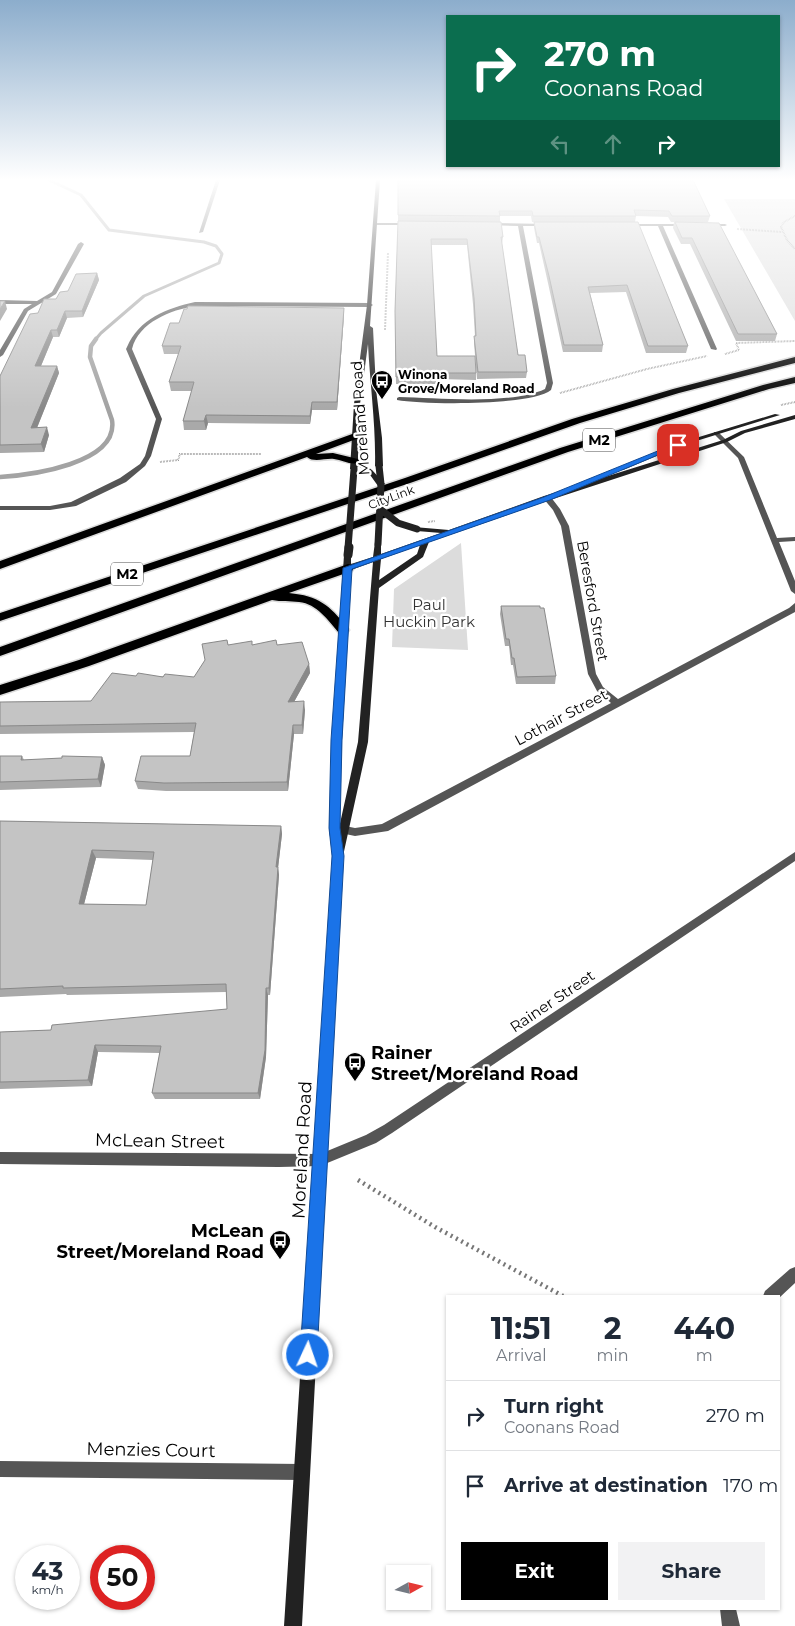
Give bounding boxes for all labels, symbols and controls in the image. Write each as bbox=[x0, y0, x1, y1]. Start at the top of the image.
text: 270 m bbox=[544, 32, 656, 75]
icon: right bbox=[461, 35, 526, 100]
text: Coonans Road bbox=[544, 75, 703, 102]
icon: left bbox=[546, 130, 574, 158]
icon: ahead bbox=[599, 130, 627, 158]
icon: right bbox=[652, 130, 680, 158]
street label: Moreland Road bbox=[347, 360, 373, 476]
place label: Winona Grove/Moreland Road bbox=[398, 367, 535, 396]
bus stop icon: Winona Grove/Moreland Road bbox=[370, 369, 394, 400]
pin bbox=[657, 424, 699, 466]
road number: M2 bbox=[583, 428, 615, 452]
icon: arrive bbox=[664, 431, 692, 459]
street label: CityLink bbox=[366, 481, 417, 512]
street label: Beresford Street bbox=[573, 539, 613, 663]
road number: M2 bbox=[111, 562, 143, 586]
park label: Paul Huckin Park bbox=[383, 595, 475, 631]
street label: Lothair Street bbox=[511, 685, 611, 749]
street label: Rainer Street bbox=[506, 966, 598, 1036]
place label: Rainer Street/Moreland Road bbox=[371, 1042, 579, 1085]
bus stop icon: Rainer Street/Moreland Road bbox=[343, 1051, 367, 1082]
street label: Moreland Road bbox=[287, 1081, 317, 1219]
street label: McLean Street bbox=[95, 1129, 225, 1153]
place label: McLean Street/Moreland Road bbox=[56, 1220, 264, 1263]
bus stop icon: McLean Street/Moreland Road bbox=[268, 1229, 292, 1260]
text: 11:51 bbox=[491, 1310, 552, 1347]
text: 2 bbox=[604, 1310, 621, 1347]
text: 440 bbox=[673, 1310, 735, 1347]
position arrow bbox=[281, 1328, 333, 1380]
text: Arrival bbox=[496, 1346, 547, 1365]
text: min bbox=[597, 1346, 629, 1365]
text: m bbox=[696, 1346, 713, 1365]
text: Turn right bbox=[504, 1395, 604, 1418]
icon: right bbox=[461, 1402, 489, 1430]
text: 270 m bbox=[706, 1404, 765, 1427]
text: Coonans Road bbox=[504, 1418, 620, 1437]
street label: Menzies Court bbox=[86, 1438, 216, 1462]
icon: arrive bbox=[461, 1472, 489, 1500]
text: Arrive at destination bbox=[504, 1474, 708, 1497]
text: 170 m bbox=[723, 1474, 778, 1497]
button: Exit bbox=[461, 1542, 608, 1600]
button: Share bbox=[618, 1542, 765, 1600]
speed limit sign: 50 bbox=[90, 1545, 155, 1610]
text: 43 bbox=[32, 1556, 63, 1586]
north arrow bbox=[386, 1565, 431, 1610]
map controls bbox=[386, 1565, 431, 1610]
text: km/h bbox=[31, 1582, 64, 1597]

